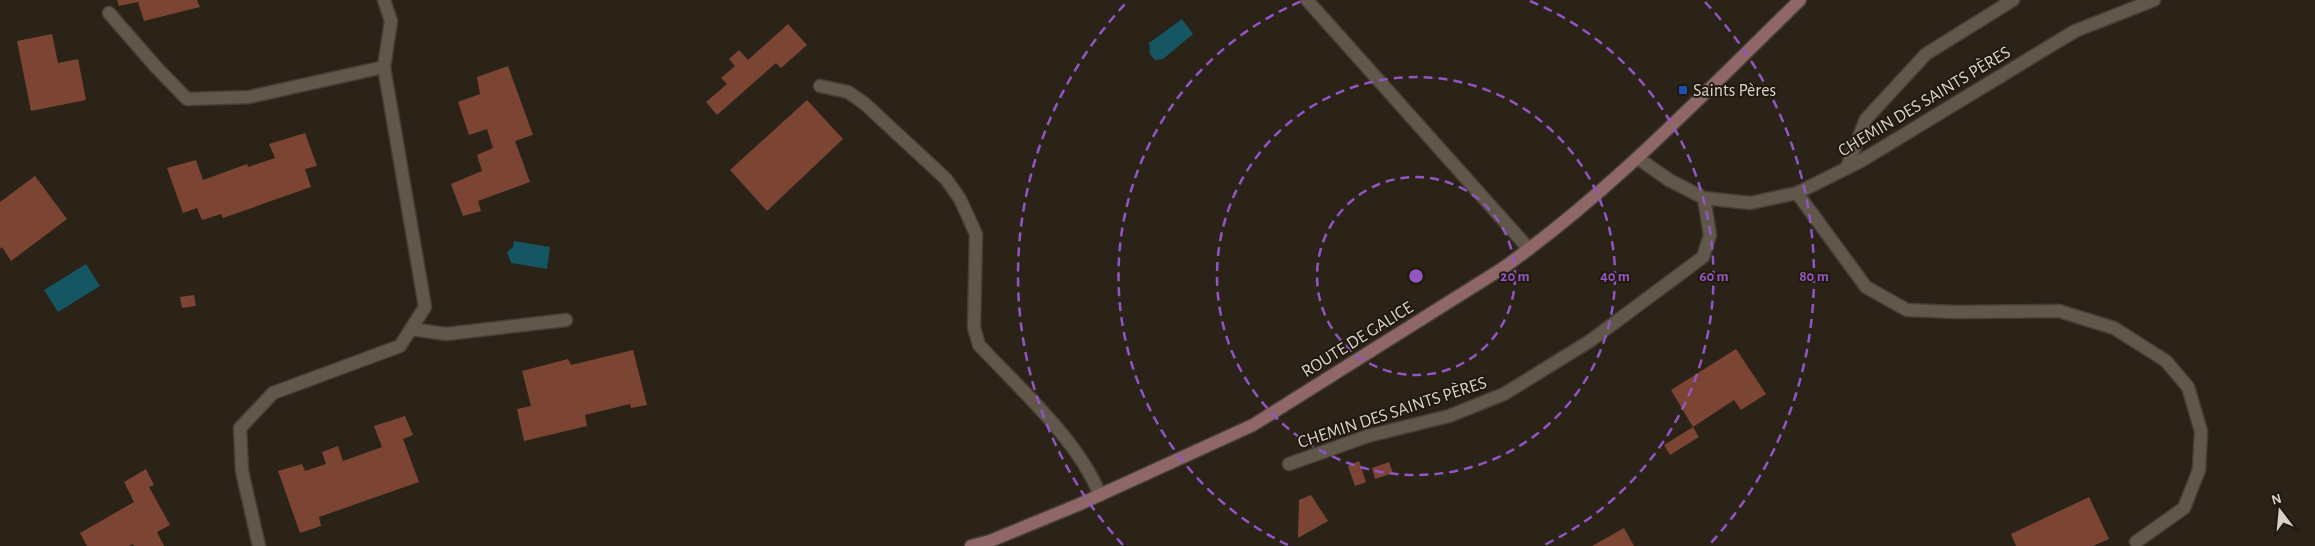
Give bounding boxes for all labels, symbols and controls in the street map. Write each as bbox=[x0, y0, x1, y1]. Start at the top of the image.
street label: CHEMIN DES SAINTS PÈRES bbox=[1834, 41, 2014, 160]
place label: Saints Pères bbox=[1693, 82, 1776, 100]
marker: Saints Pères bbox=[1677, 84, 1689, 96]
centre of rings bbox=[1407, 267, 1425, 285]
text: 20 m bbox=[1500, 269, 1530, 284]
text: 40 m bbox=[1600, 269, 1630, 284]
text: 60 m bbox=[1699, 269, 1729, 284]
text: 80 m bbox=[1799, 269, 1829, 284]
street label: ROUTE DE GALICE bbox=[1299, 298, 1417, 381]
street label: CHEMIN DES SAINTS PÈRES bbox=[1295, 371, 1489, 452]
north arrow bbox=[2255, 486, 2305, 536]
text: N bbox=[2270, 491, 2283, 508]

